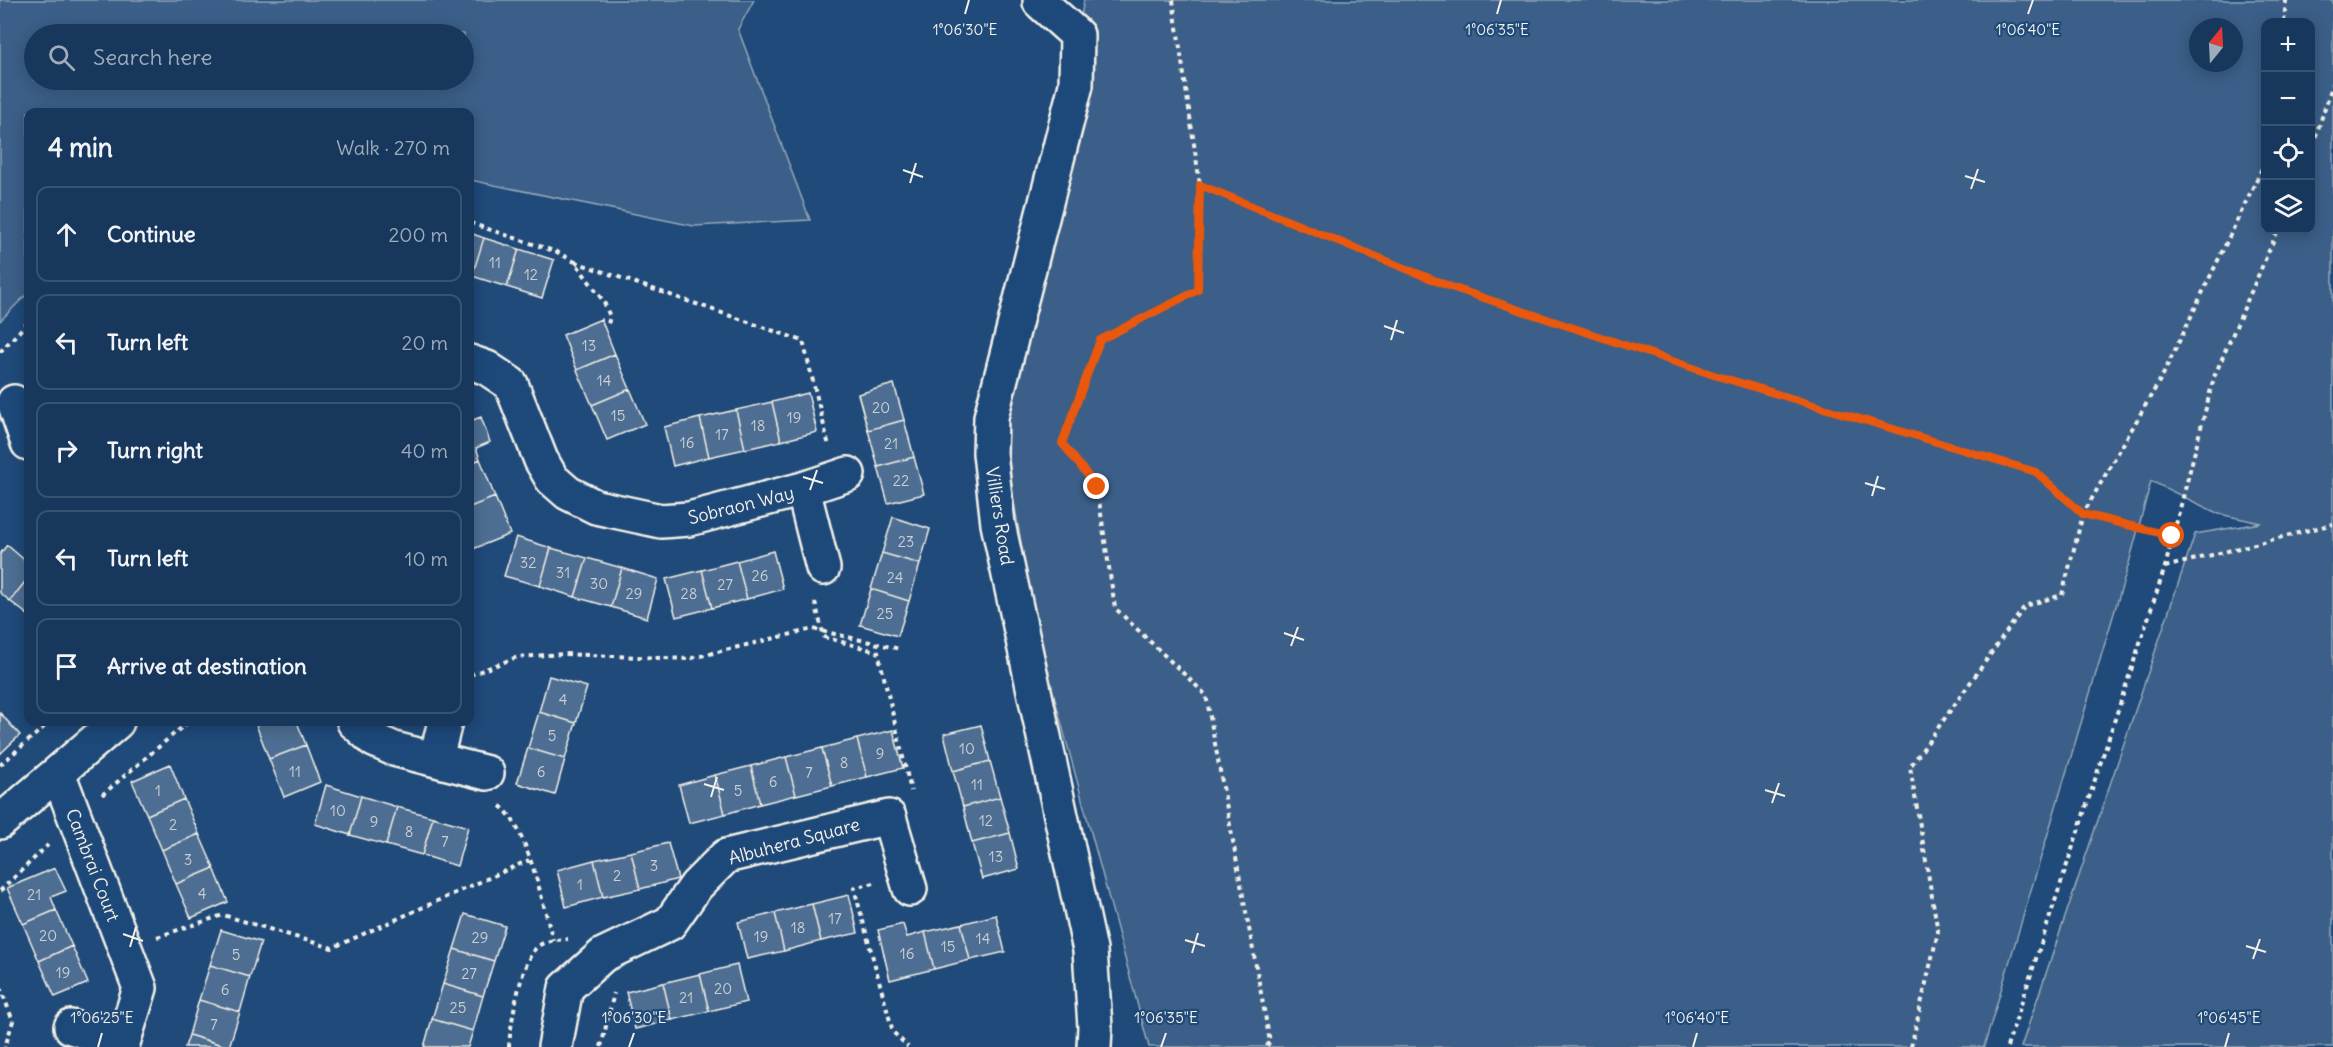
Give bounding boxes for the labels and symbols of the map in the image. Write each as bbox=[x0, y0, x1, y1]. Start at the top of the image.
north arrow bbox=[2189, 18, 2243, 72]
text: 1°06'30"E bbox=[933, 20, 998, 39]
text: 1°06'35"E bbox=[1465, 20, 1529, 39]
text: 1°06'40"E bbox=[1996, 20, 2060, 39]
house number: 11 bbox=[489, 253, 501, 272]
house number: 12 bbox=[524, 265, 538, 284]
house number: 13 bbox=[582, 336, 596, 355]
house number: 14 bbox=[597, 371, 612, 390]
house number: 20 bbox=[872, 398, 890, 417]
house number: 15 bbox=[611, 406, 625, 425]
house number: 19 bbox=[787, 408, 801, 427]
house number: 18 bbox=[751, 416, 765, 435]
house number: 17 bbox=[715, 425, 729, 444]
house number: 16 bbox=[680, 433, 694, 452]
house number: 21 bbox=[884, 434, 898, 453]
street label: Villiers Road bbox=[981, 465, 1019, 567]
house number: 22 bbox=[893, 471, 909, 490]
route end bbox=[1083, 473, 1109, 499]
street label: Sobraon Way bbox=[686, 481, 796, 529]
route start bbox=[2158, 522, 2184, 548]
house number: 23 bbox=[898, 532, 914, 551]
house number: 32 bbox=[520, 553, 536, 572]
house number: 31 bbox=[556, 563, 570, 582]
house number: 26 bbox=[752, 566, 768, 585]
house number: 24 bbox=[887, 568, 904, 587]
house number: 30 bbox=[590, 574, 608, 593]
house number: 27 bbox=[717, 575, 733, 594]
house number: 29 bbox=[626, 584, 642, 603]
house number: 28 bbox=[681, 584, 697, 603]
house number: 25 bbox=[877, 604, 893, 623]
house number: 4 bbox=[559, 690, 568, 709]
house number: 5 bbox=[548, 726, 556, 745]
house number: 10 bbox=[959, 739, 975, 758]
house number: 9 bbox=[876, 744, 884, 763]
house number: 8 bbox=[840, 753, 848, 772]
house number: 11 bbox=[289, 762, 301, 781]
house number: 6 bbox=[537, 762, 545, 781]
house number: 7 bbox=[805, 763, 813, 782]
house number: 6 bbox=[769, 772, 777, 791]
house number: 11 bbox=[971, 775, 983, 794]
house number: 1 bbox=[155, 781, 161, 800]
house number: 5 bbox=[734, 781, 742, 800]
house number: 10 bbox=[330, 801, 346, 820]
street label: Cambrai Court bbox=[61, 805, 125, 925]
house number: 12 bbox=[979, 811, 993, 830]
house number: 9 bbox=[370, 812, 378, 831]
street label: Albuhera Square bbox=[726, 812, 862, 870]
house number: 2 bbox=[169, 815, 177, 834]
house number: 8 bbox=[405, 822, 413, 841]
house number: 7 bbox=[441, 832, 449, 851]
house number: 13 bbox=[989, 847, 1003, 866]
house number: 3 bbox=[184, 850, 192, 869]
house number: 3 bbox=[650, 856, 658, 875]
house number: 2 bbox=[613, 866, 621, 885]
house number: 1 bbox=[577, 875, 583, 894]
house number: 4 bbox=[198, 884, 207, 903]
house number: 21 bbox=[27, 885, 41, 904]
house number: 17 bbox=[828, 909, 842, 928]
house number: 18 bbox=[791, 918, 805, 937]
house number: 20 bbox=[39, 926, 57, 945]
house number: 19 bbox=[754, 927, 768, 946]
house number: 29 bbox=[472, 928, 488, 947]
house number: 14 bbox=[976, 929, 991, 948]
house number: 15 bbox=[941, 937, 955, 956]
house number: 16 bbox=[900, 944, 914, 963]
house number: 5 bbox=[232, 945, 240, 964]
house number: 19 bbox=[56, 963, 70, 982]
house number: 27 bbox=[461, 964, 477, 983]
house number: 20 bbox=[714, 979, 732, 998]
house number: 6 bbox=[221, 980, 229, 999]
house number: 21 bbox=[679, 988, 693, 1007]
house number: 25 bbox=[450, 998, 466, 1017]
text: 1°06'25"E bbox=[70, 1008, 134, 1027]
text: 1°06'30"E bbox=[602, 1008, 667, 1027]
text: 1°06'35"E bbox=[1134, 1008, 1198, 1027]
text: 1°06'40"E bbox=[1665, 1008, 1729, 1027]
text: 1°06'45"E bbox=[2197, 1008, 2261, 1027]
house number: 7 bbox=[210, 1015, 218, 1034]

